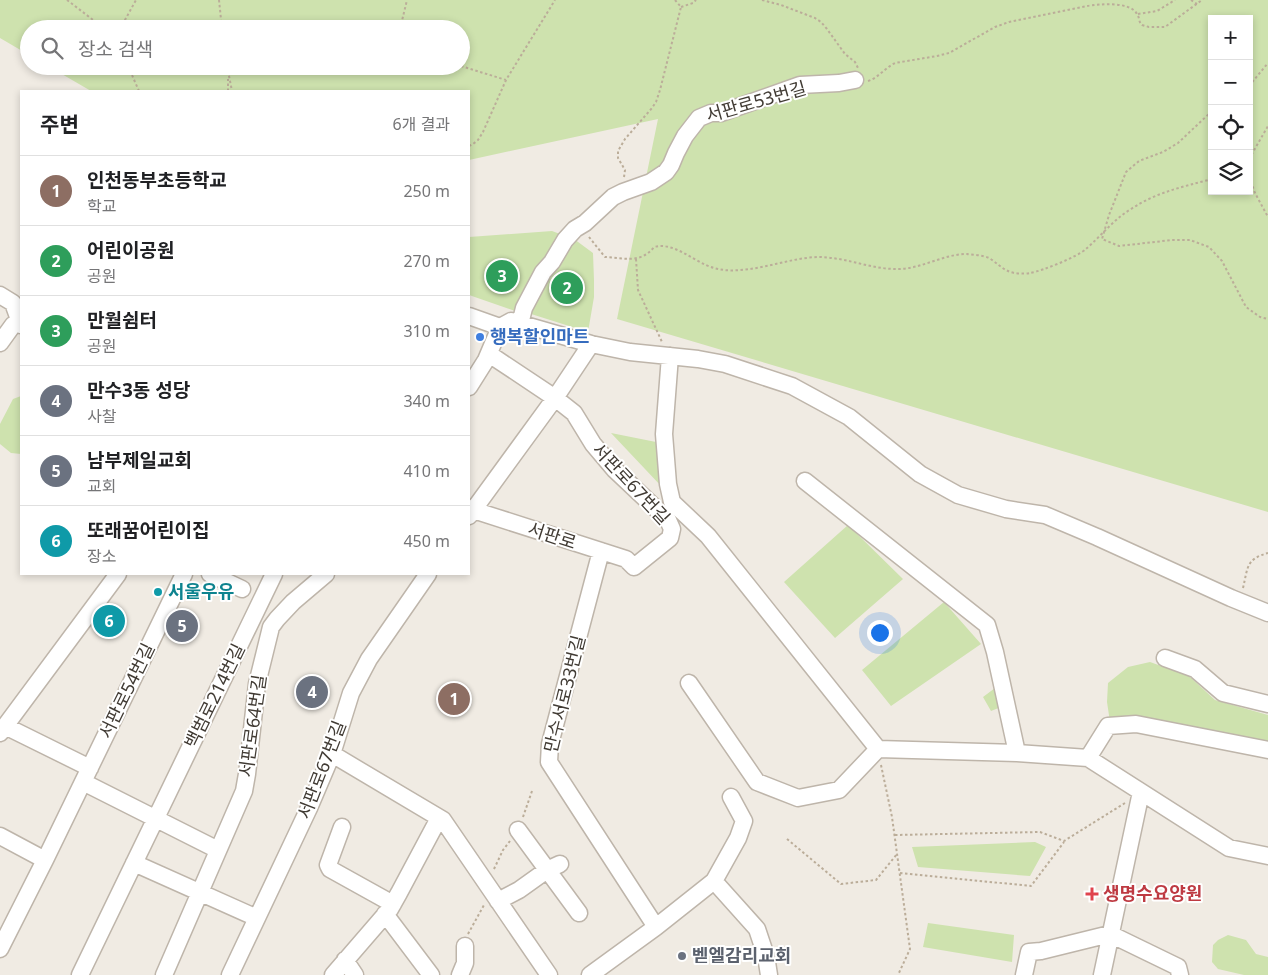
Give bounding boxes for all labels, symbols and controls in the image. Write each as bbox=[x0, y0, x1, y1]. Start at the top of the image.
map controls bbox=[1208, 15, 1253, 195]
button: + bbox=[1208, 15, 1253, 60]
search box bbox=[20, 20, 470, 75]
icon: search bbox=[38, 34, 66, 62]
text: 장소 검색 bbox=[78, 36, 153, 62]
button: − bbox=[1208, 60, 1253, 105]
street label: 서판로53번길 bbox=[703, 75, 809, 127]
button: locate bbox=[1208, 105, 1253, 150]
text: 주변 bbox=[40, 110, 79, 138]
text: 6개 결과 bbox=[393, 113, 450, 135]
button: layers bbox=[1208, 150, 1253, 195]
text: 인천동부초등학교 bbox=[87, 167, 227, 193]
text: 1 bbox=[51, 180, 61, 202]
text: 250 m bbox=[403, 180, 450, 202]
text: 학교 bbox=[87, 195, 116, 217]
text: 어린이공원 bbox=[87, 237, 174, 263]
text: 2 bbox=[51, 250, 61, 272]
text: 270 m bbox=[403, 250, 450, 272]
pin: 3 bbox=[486, 257, 518, 295]
text: 공원 bbox=[87, 265, 116, 287]
pin: 2 bbox=[551, 269, 583, 307]
text: 만월쉼터 bbox=[87, 307, 157, 333]
text: 3 bbox=[51, 320, 61, 342]
text: 310 m bbox=[403, 320, 450, 342]
place label: 행복할인마트 bbox=[490, 324, 589, 348]
marker: 행복할인마트 bbox=[474, 331, 486, 343]
text: 공원 bbox=[87, 335, 116, 357]
text: 만수3동 성당 bbox=[87, 377, 190, 403]
text: 4 bbox=[51, 390, 61, 412]
text: 340 m bbox=[403, 390, 450, 412]
text: 사찰 bbox=[87, 405, 116, 427]
street label: 서판로67번길 bbox=[588, 437, 676, 529]
text: 남부제일교회 bbox=[87, 447, 192, 473]
text: 5 bbox=[51, 460, 61, 482]
text: 410 m bbox=[403, 460, 450, 482]
text: 교회 bbox=[87, 475, 116, 497]
street label: 서판로 bbox=[525, 516, 580, 554]
text: 또래꿈어린이집 bbox=[87, 517, 209, 543]
text: 6 bbox=[51, 530, 61, 552]
text: 450 m bbox=[403, 530, 450, 552]
text: 장소 bbox=[87, 545, 116, 567]
place label: 서울우유 bbox=[168, 579, 234, 603]
marker: 서울우유 bbox=[152, 586, 164, 598]
pin: 6 bbox=[93, 602, 125, 640]
pin: 5 bbox=[166, 607, 198, 645]
your location bbox=[867, 620, 893, 646]
street label: 만수서로33번길 bbox=[538, 633, 590, 755]
street label: 서판로54번길 bbox=[93, 639, 160, 742]
street label: 백범로214번길 bbox=[178, 639, 250, 752]
street label: 서판로64번길 bbox=[233, 673, 271, 779]
pin: 4 bbox=[296, 673, 328, 711]
pin: 1 bbox=[438, 680, 470, 718]
street label: 서판로67번길 bbox=[291, 717, 351, 822]
place label: 생명수요양원 bbox=[1103, 881, 1202, 905]
marker: 생명수요양원 bbox=[1085, 887, 1099, 901]
place label: 벧엘감리교회 bbox=[692, 943, 791, 967]
marker: 벧엘감리교회 bbox=[676, 950, 688, 962]

